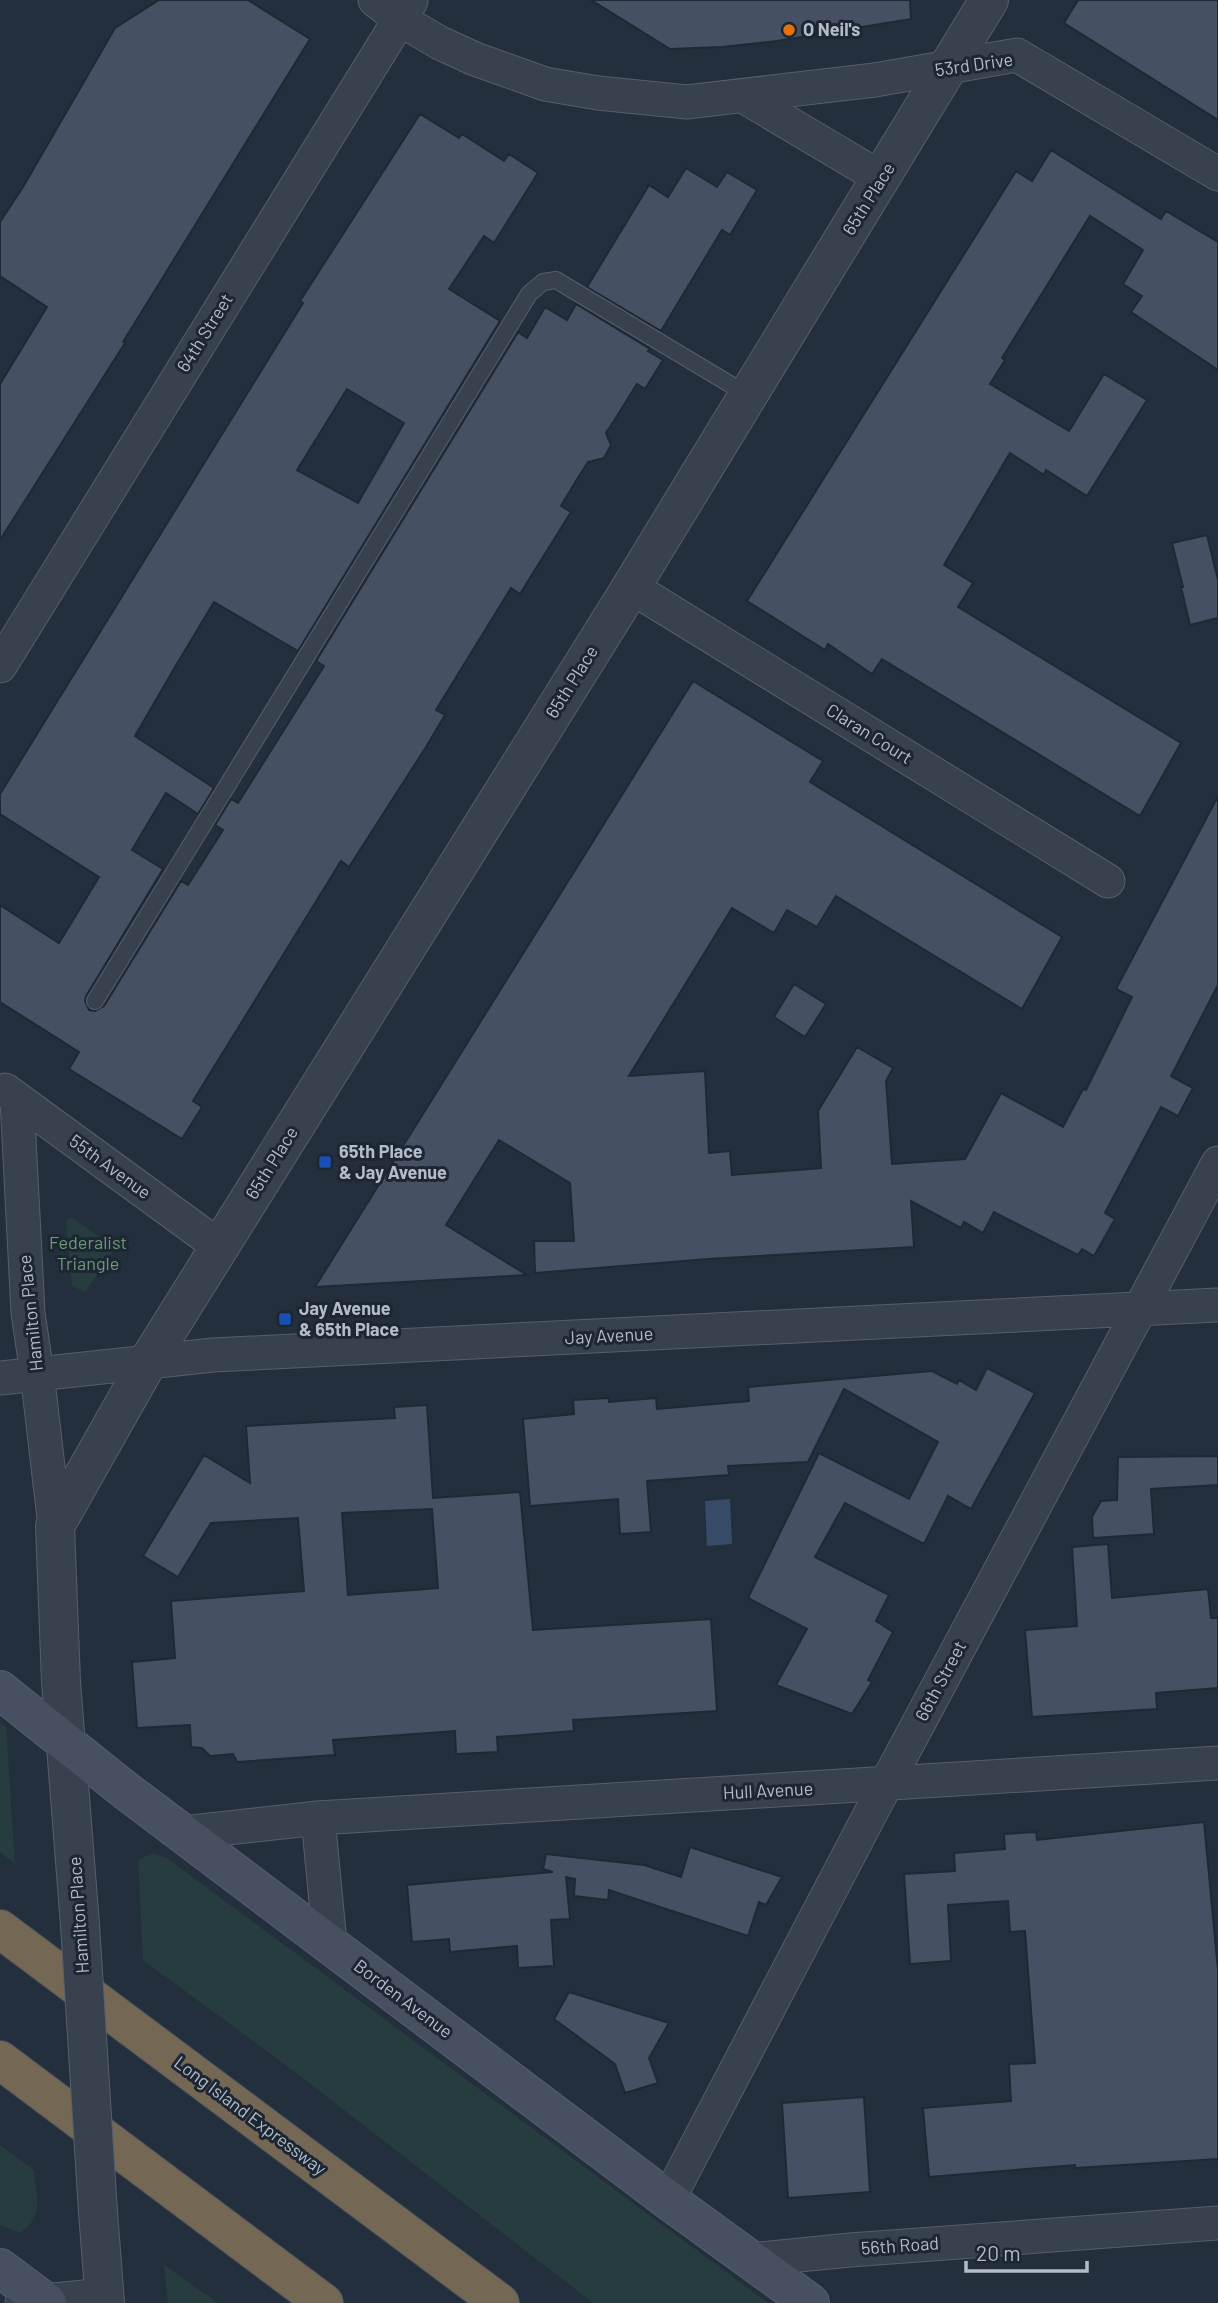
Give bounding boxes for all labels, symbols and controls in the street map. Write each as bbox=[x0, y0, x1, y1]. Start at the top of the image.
place label: O Neil's bbox=[803, 18, 860, 40]
marker: O Neil's bbox=[781, 22, 797, 38]
street label: 53rd Drive bbox=[933, 48, 1014, 80]
street label: 65th Place bbox=[837, 158, 899, 239]
street label: 64th Street bbox=[171, 289, 237, 376]
street label: 65th Place bbox=[540, 641, 602, 722]
street label: Claran Court bbox=[823, 698, 916, 768]
street label: 65th Place bbox=[240, 1122, 302, 1203]
street label: 55th Avenue bbox=[65, 1129, 156, 1203]
place label: 65th Place & Jay Avenue bbox=[339, 1140, 447, 1183]
marker: 65th Place & Jay Avenue bbox=[317, 1154, 333, 1170]
park label: Federalist Triangle bbox=[49, 1231, 127, 1274]
street label: Hamilton Place bbox=[13, 1254, 47, 1372]
place label: Jay Avenue & 65th Place bbox=[299, 1297, 399, 1340]
marker: Jay Avenue & 65th Place bbox=[277, 1311, 293, 1327]
street label: Jay Avenue bbox=[564, 1322, 654, 1348]
street label: 66th Street bbox=[910, 1637, 970, 1724]
street label: Hull Avenue bbox=[722, 1777, 814, 1803]
street label: Hamilton Place bbox=[63, 1856, 93, 1974]
street label: Borden Avenue bbox=[350, 1954, 457, 2042]
street label: Long Island Expressway bbox=[170, 2051, 331, 2180]
scale bar bbox=[966, 2230, 1087, 2274]
street label: 56th Road bbox=[860, 2231, 940, 2259]
text: 20 m bbox=[976, 2240, 1021, 2265]

